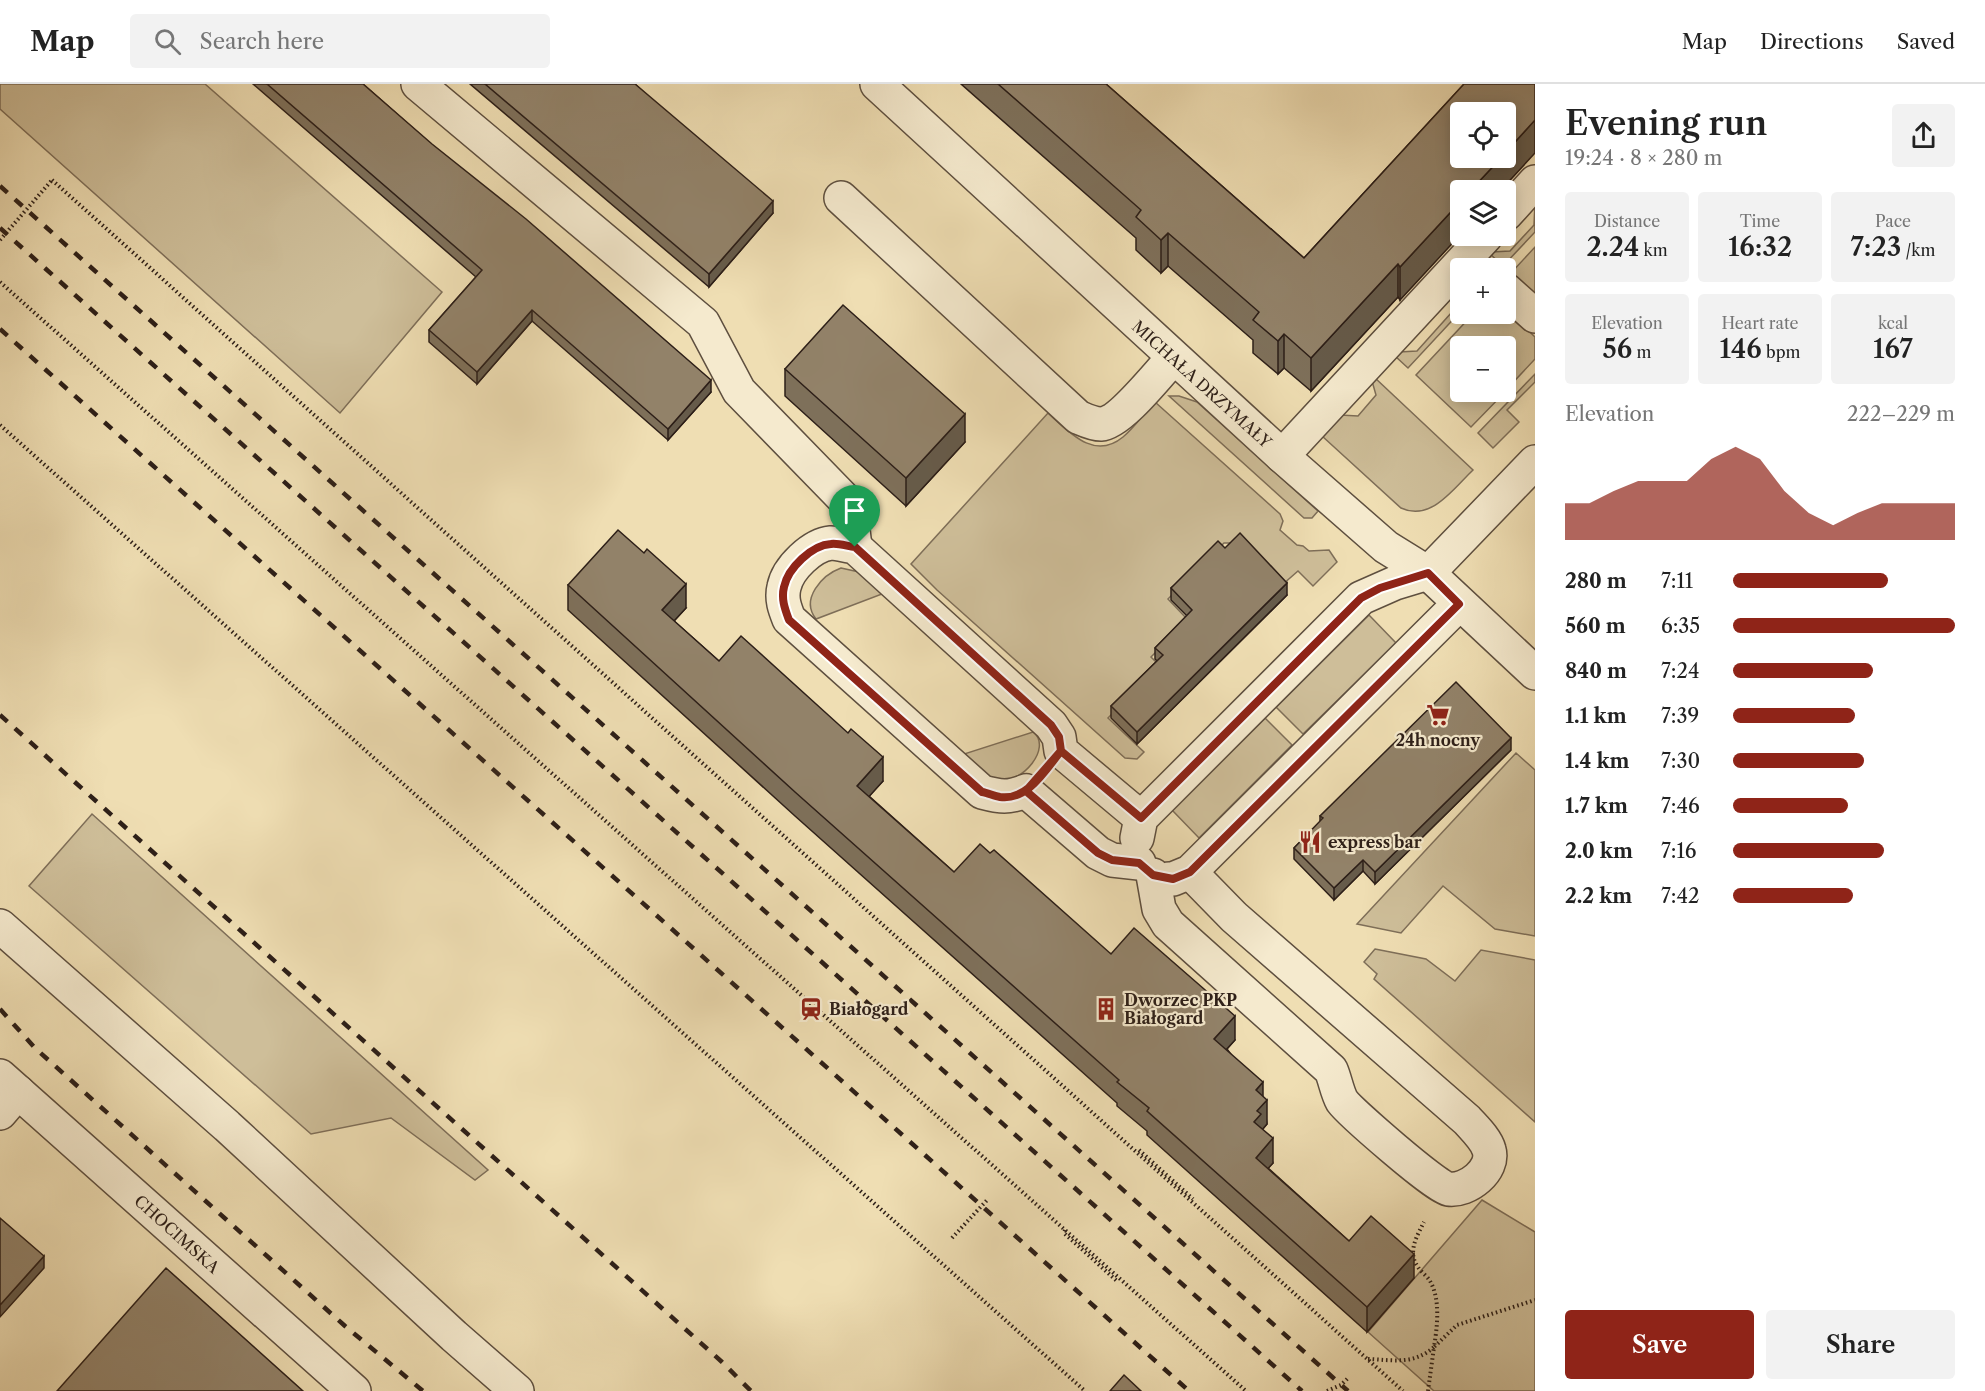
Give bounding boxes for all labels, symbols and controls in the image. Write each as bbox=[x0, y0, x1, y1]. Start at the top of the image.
search box bbox=[130, 14, 550, 68]
text: Map bbox=[30, 24, 94, 58]
icon: search bbox=[151, 25, 184, 58]
text: Search here bbox=[199, 28, 324, 55]
text: Map bbox=[1682, 29, 1727, 54]
text: Directions bbox=[1760, 29, 1864, 54]
text: Saved bbox=[1897, 29, 1955, 54]
map controls bbox=[1450, 102, 1516, 402]
button: locate bbox=[1450, 102, 1516, 168]
text: Evening run bbox=[1565, 103, 1767, 144]
button: share bbox=[1892, 104, 1955, 167]
text: 19:24 · 8 × 280 m bbox=[1565, 146, 1722, 170]
button: layers bbox=[1450, 180, 1516, 246]
text: Distance bbox=[1594, 211, 1660, 231]
text: Time bbox=[1740, 211, 1780, 231]
text: Pace bbox=[1875, 211, 1911, 231]
text: 2.24 bbox=[1586, 231, 1639, 263]
text: 16:32 bbox=[1728, 231, 1792, 263]
text: 7:23 bbox=[1851, 231, 1901, 263]
text: km bbox=[1639, 240, 1668, 260]
text: /km bbox=[1901, 240, 1935, 260]
button: + bbox=[1450, 258, 1516, 324]
text: Elevation bbox=[1591, 313, 1663, 333]
text: Heart rate bbox=[1721, 313, 1799, 333]
text: kcal bbox=[1878, 313, 1908, 333]
street label: MICHAŁA DRZYMAŁY bbox=[1128, 316, 1276, 452]
text: 56 bbox=[1603, 333, 1632, 365]
text: 146 bbox=[1720, 333, 1762, 365]
text: 167 bbox=[1873, 333, 1913, 365]
button: − bbox=[1450, 336, 1516, 402]
text: m bbox=[1632, 342, 1651, 362]
text: bpm bbox=[1762, 342, 1800, 362]
text: Elevation bbox=[1565, 402, 1654, 426]
text: 222–229 m bbox=[1847, 402, 1955, 426]
pin bbox=[829, 485, 880, 547]
icon: arrive bbox=[838, 494, 871, 527]
text: 280 m bbox=[1565, 569, 1627, 593]
text: 7:11 bbox=[1661, 569, 1693, 593]
text: 560 m bbox=[1565, 614, 1626, 638]
text: 6:35 bbox=[1661, 614, 1700, 638]
text: 840 m bbox=[1565, 659, 1627, 683]
text: 7:24 bbox=[1661, 659, 1700, 683]
supermarket icon: 24h nocny bbox=[1425, 702, 1451, 728]
text: 1.1 km bbox=[1565, 704, 1627, 728]
text: 7:39 bbox=[1661, 704, 1699, 728]
place label: 24h nocny bbox=[1396, 730, 1481, 750]
text: 1.4 km bbox=[1565, 749, 1630, 773]
text: 7:30 bbox=[1661, 749, 1700, 773]
text: 1.7 km bbox=[1565, 794, 1628, 818]
text: 7:46 bbox=[1661, 794, 1700, 818]
restaurant icon: express bar bbox=[1297, 829, 1323, 855]
place label: express bar bbox=[1328, 832, 1422, 852]
text: 2.0 km bbox=[1565, 839, 1633, 863]
text: 7:16 bbox=[1661, 839, 1697, 863]
text: 2.2 km bbox=[1565, 884, 1632, 908]
text: 7:42 bbox=[1661, 884, 1700, 908]
place label: Dworzec PKP Białogard bbox=[1124, 990, 1237, 1028]
station icon: Białogard bbox=[798, 996, 824, 1022]
building icon: Dworzec PKP Białogard bbox=[1093, 996, 1119, 1022]
place label: Białogard bbox=[829, 999, 909, 1019]
street label: CHOCIMSKA bbox=[130, 1191, 225, 1278]
button: Save bbox=[1565, 1310, 1754, 1379]
button: Share bbox=[1766, 1310, 1955, 1379]

